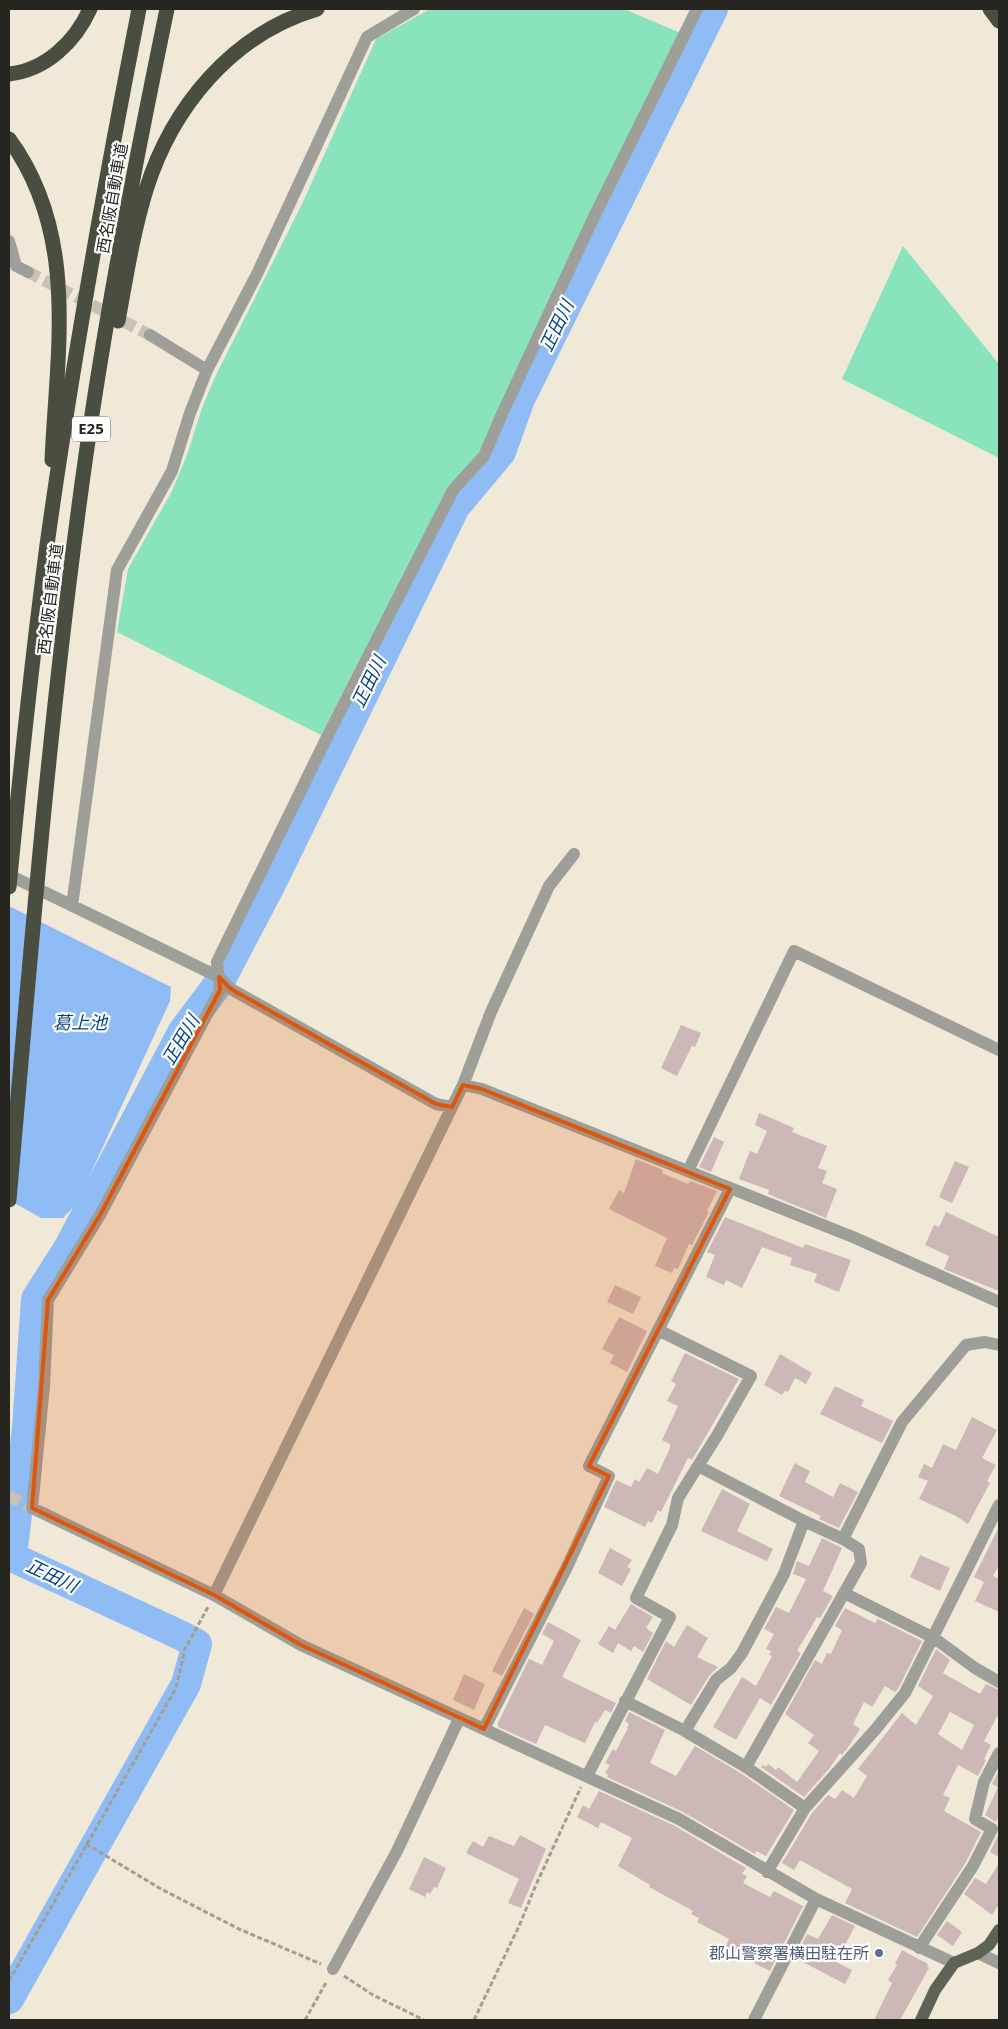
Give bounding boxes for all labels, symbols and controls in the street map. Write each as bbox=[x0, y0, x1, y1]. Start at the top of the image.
street label: 西名阪自動車道 bbox=[91, 141, 133, 255]
water label: 正田川 bbox=[533, 294, 580, 355]
road number: E25 bbox=[72, 416, 110, 442]
street label: 西名阪自動車道 bbox=[32, 542, 68, 656]
water label: 正田川 bbox=[345, 650, 392, 711]
water label: 正田川 bbox=[156, 1008, 205, 1069]
water label: 葛上池 bbox=[53, 1010, 109, 1034]
water label: 正田川 bbox=[23, 1553, 84, 1598]
place label: 郡山警察署横田駐在所 bbox=[709, 1942, 869, 1964]
marker: 郡山警察署横田駐在所 bbox=[873, 1947, 885, 1959]

